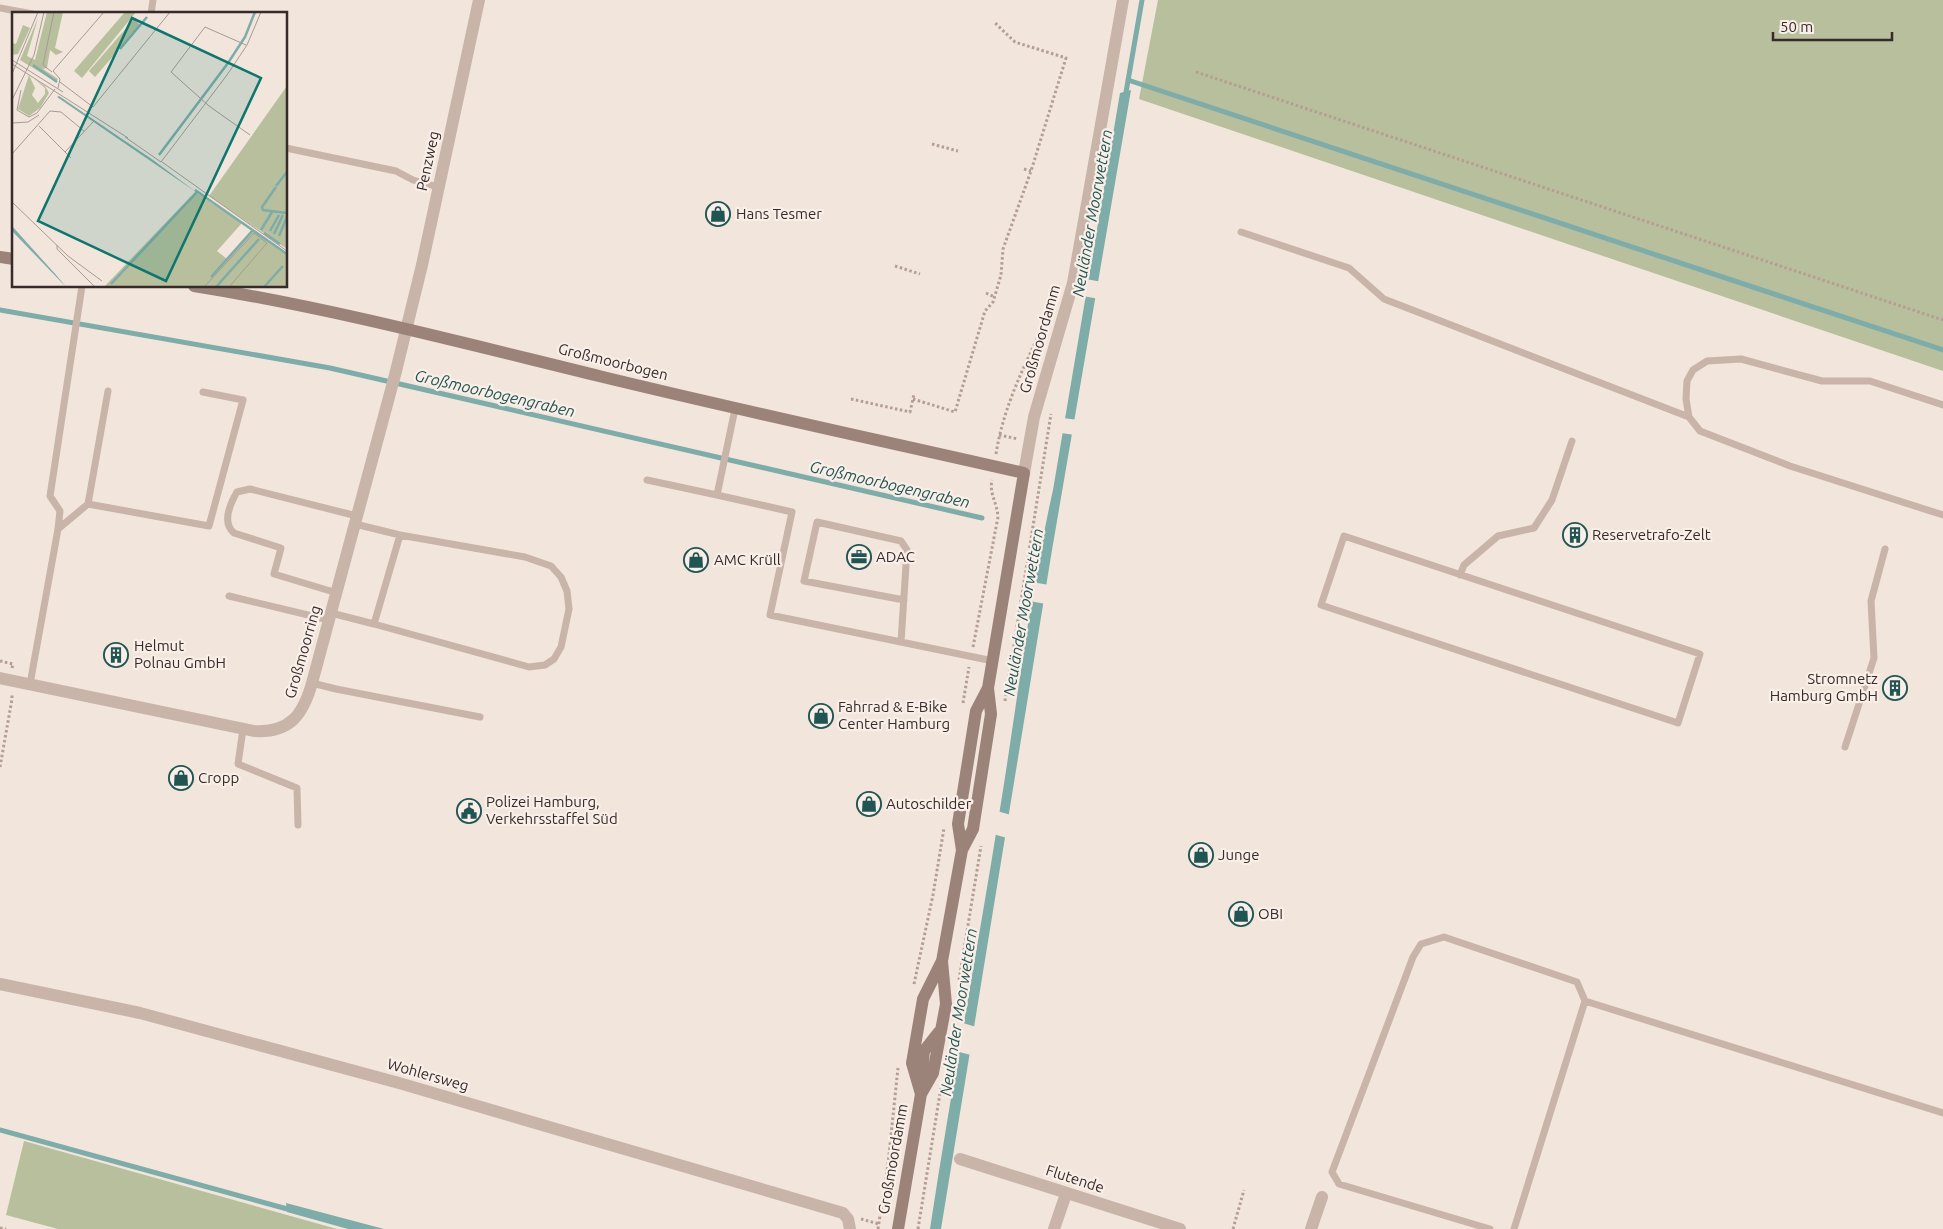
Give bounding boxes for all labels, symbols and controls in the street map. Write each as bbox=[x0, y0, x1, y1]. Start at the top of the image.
scale bar bbox=[1773, 10, 1892, 42]
inset map bbox=[12, 12, 288, 288]
text: 50 m bbox=[1780, 18, 1813, 35]
water label: Neuländer Moorwettern bbox=[1068, 128, 1116, 298]
street label: Penzweg bbox=[413, 129, 442, 192]
shop icon: Hans Tesmer bbox=[705, 201, 731, 227]
place label: Hans Tesmer bbox=[736, 205, 822, 222]
street label: Großmoordamm bbox=[1016, 283, 1063, 395]
street label: Großmoorbogen bbox=[556, 340, 670, 383]
water label: Großmoorbogengraben bbox=[413, 366, 577, 420]
water label: Großmoorbogengraben bbox=[808, 457, 972, 511]
building icon: Reservetrafo-Zelt bbox=[1562, 522, 1588, 548]
place label: Reservetrafo-Zelt bbox=[1592, 526, 1711, 543]
water label: Neuländer Moorwettern bbox=[999, 527, 1047, 697]
office icon: ADAC bbox=[846, 544, 872, 570]
shop icon: AMC Krüll bbox=[683, 547, 709, 573]
place label: ADAC bbox=[876, 548, 915, 565]
place label: AMC Krüll bbox=[714, 551, 781, 568]
street label: Großmoorring bbox=[281, 603, 324, 700]
place label: Helmut Polnau GmbH bbox=[134, 637, 226, 671]
building icon: Helmut Polnau GmbH bbox=[103, 642, 129, 668]
place label: Stromnetz Hamburg GmbH bbox=[1770, 670, 1878, 704]
building icon: Stromnetz Hamburg GmbH bbox=[1882, 675, 1908, 701]
place label: Fahrrad & E-Bike Center Hamburg bbox=[838, 698, 950, 732]
shop icon: Fahrrad & E-Bike Center Hamburg bbox=[808, 703, 834, 729]
shop icon: Cropp bbox=[168, 765, 194, 791]
place label: Cropp bbox=[198, 769, 239, 786]
shop icon: Autoschilder bbox=[856, 791, 882, 817]
place label: Polizei Hamburg, Verkehrsstaffel Süd bbox=[486, 793, 618, 827]
place label: Autoschilder bbox=[886, 795, 972, 812]
public building icon: Polizei Hamburg, Verkehrsstaffel Süd bbox=[456, 798, 482, 824]
shop icon: Junge bbox=[1188, 842, 1214, 868]
place label: Junge bbox=[1218, 846, 1259, 863]
shop icon: OBI bbox=[1228, 901, 1254, 927]
place label: OBI bbox=[1258, 905, 1283, 922]
water label: Neuländer Moorwettern bbox=[936, 927, 980, 1097]
street label: Wohlersweg bbox=[385, 1055, 471, 1094]
street label: Großmoordamm bbox=[874, 1102, 911, 1216]
street label: Flutende bbox=[1044, 1161, 1106, 1196]

